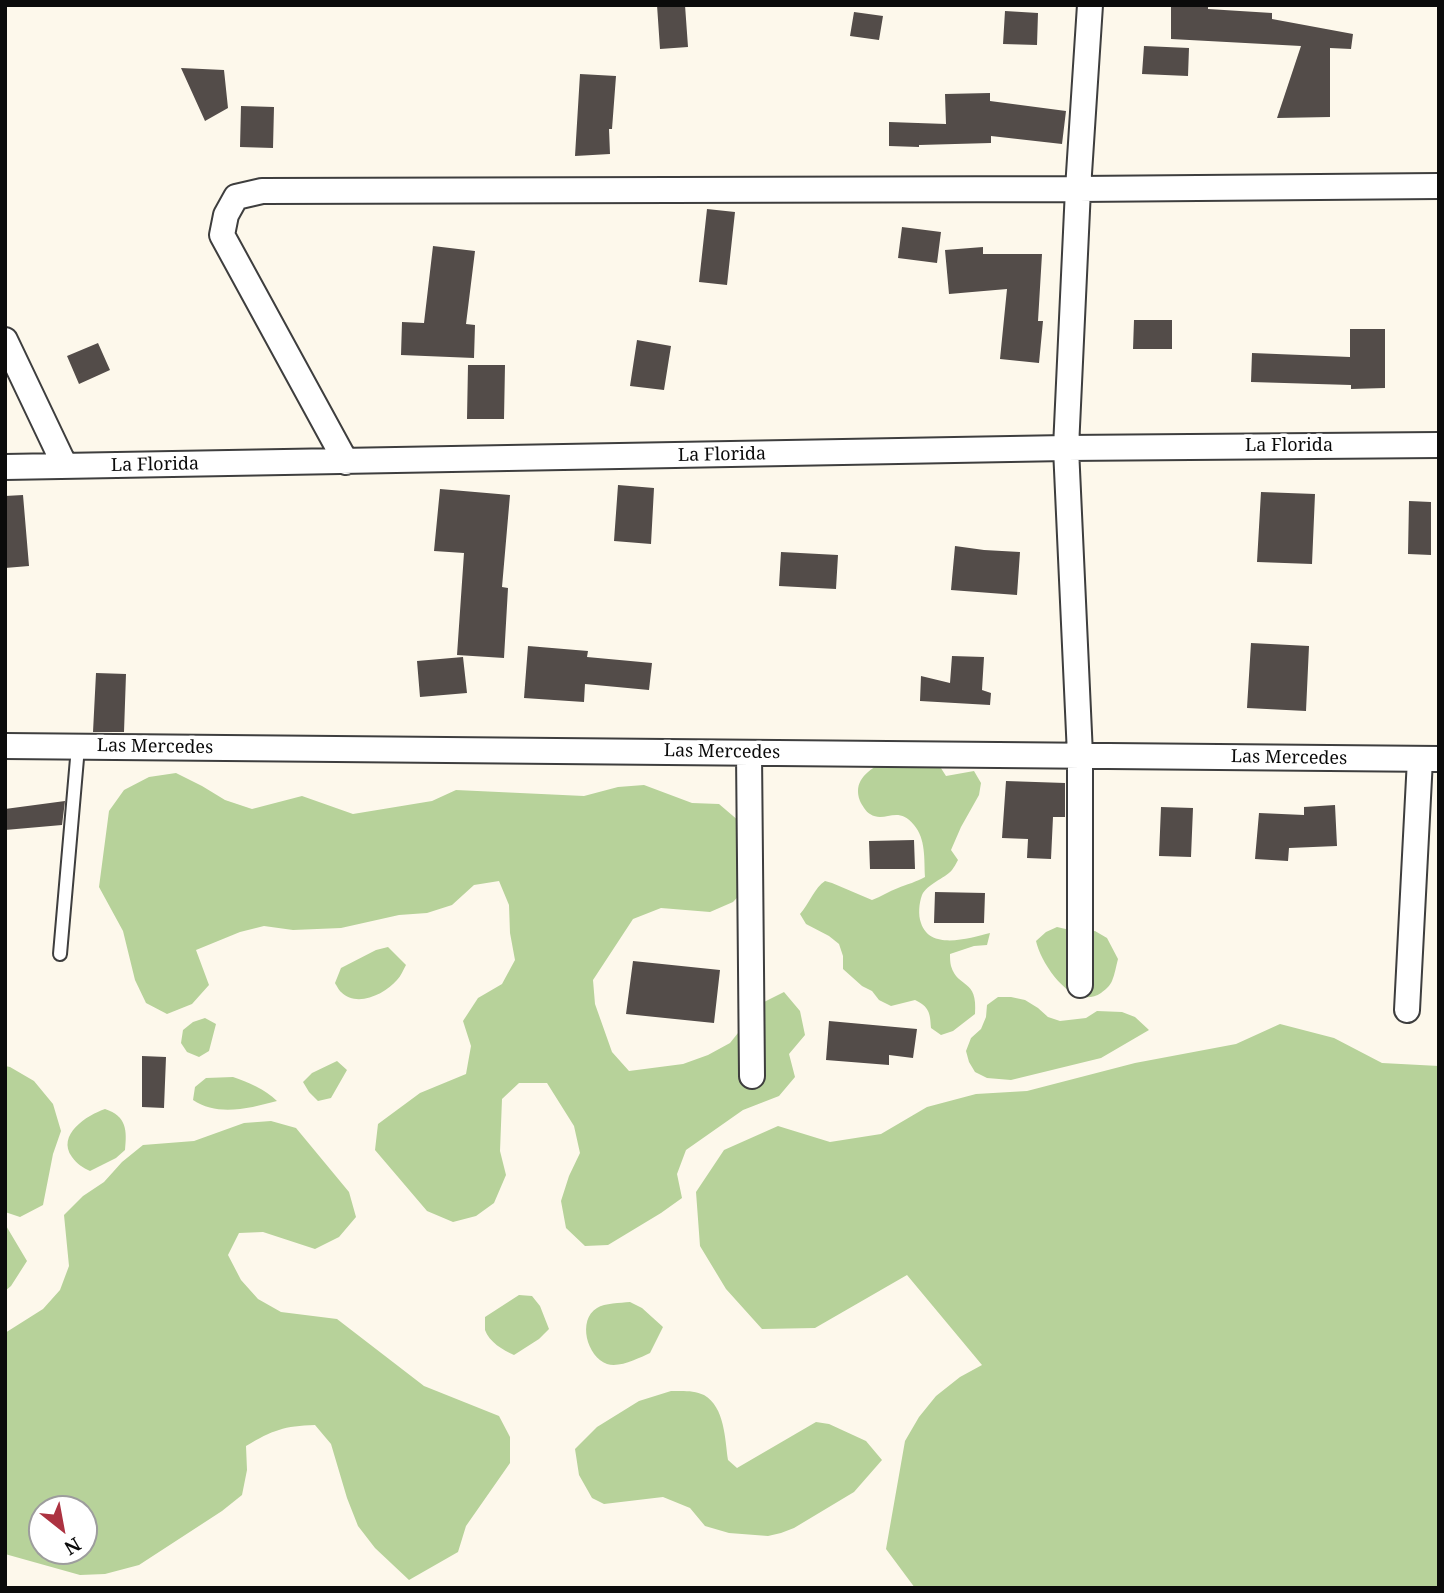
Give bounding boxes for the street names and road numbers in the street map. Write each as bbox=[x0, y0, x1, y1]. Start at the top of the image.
street label: La Florida bbox=[1245, 435, 1333, 457]
street label: La Florida bbox=[678, 443, 766, 467]
street label: La Florida bbox=[111, 453, 199, 477]
street label: Las Mercedes bbox=[97, 735, 213, 759]
street label: Las Mercedes bbox=[664, 740, 780, 764]
street label: Las Mercedes bbox=[1231, 746, 1347, 770]

